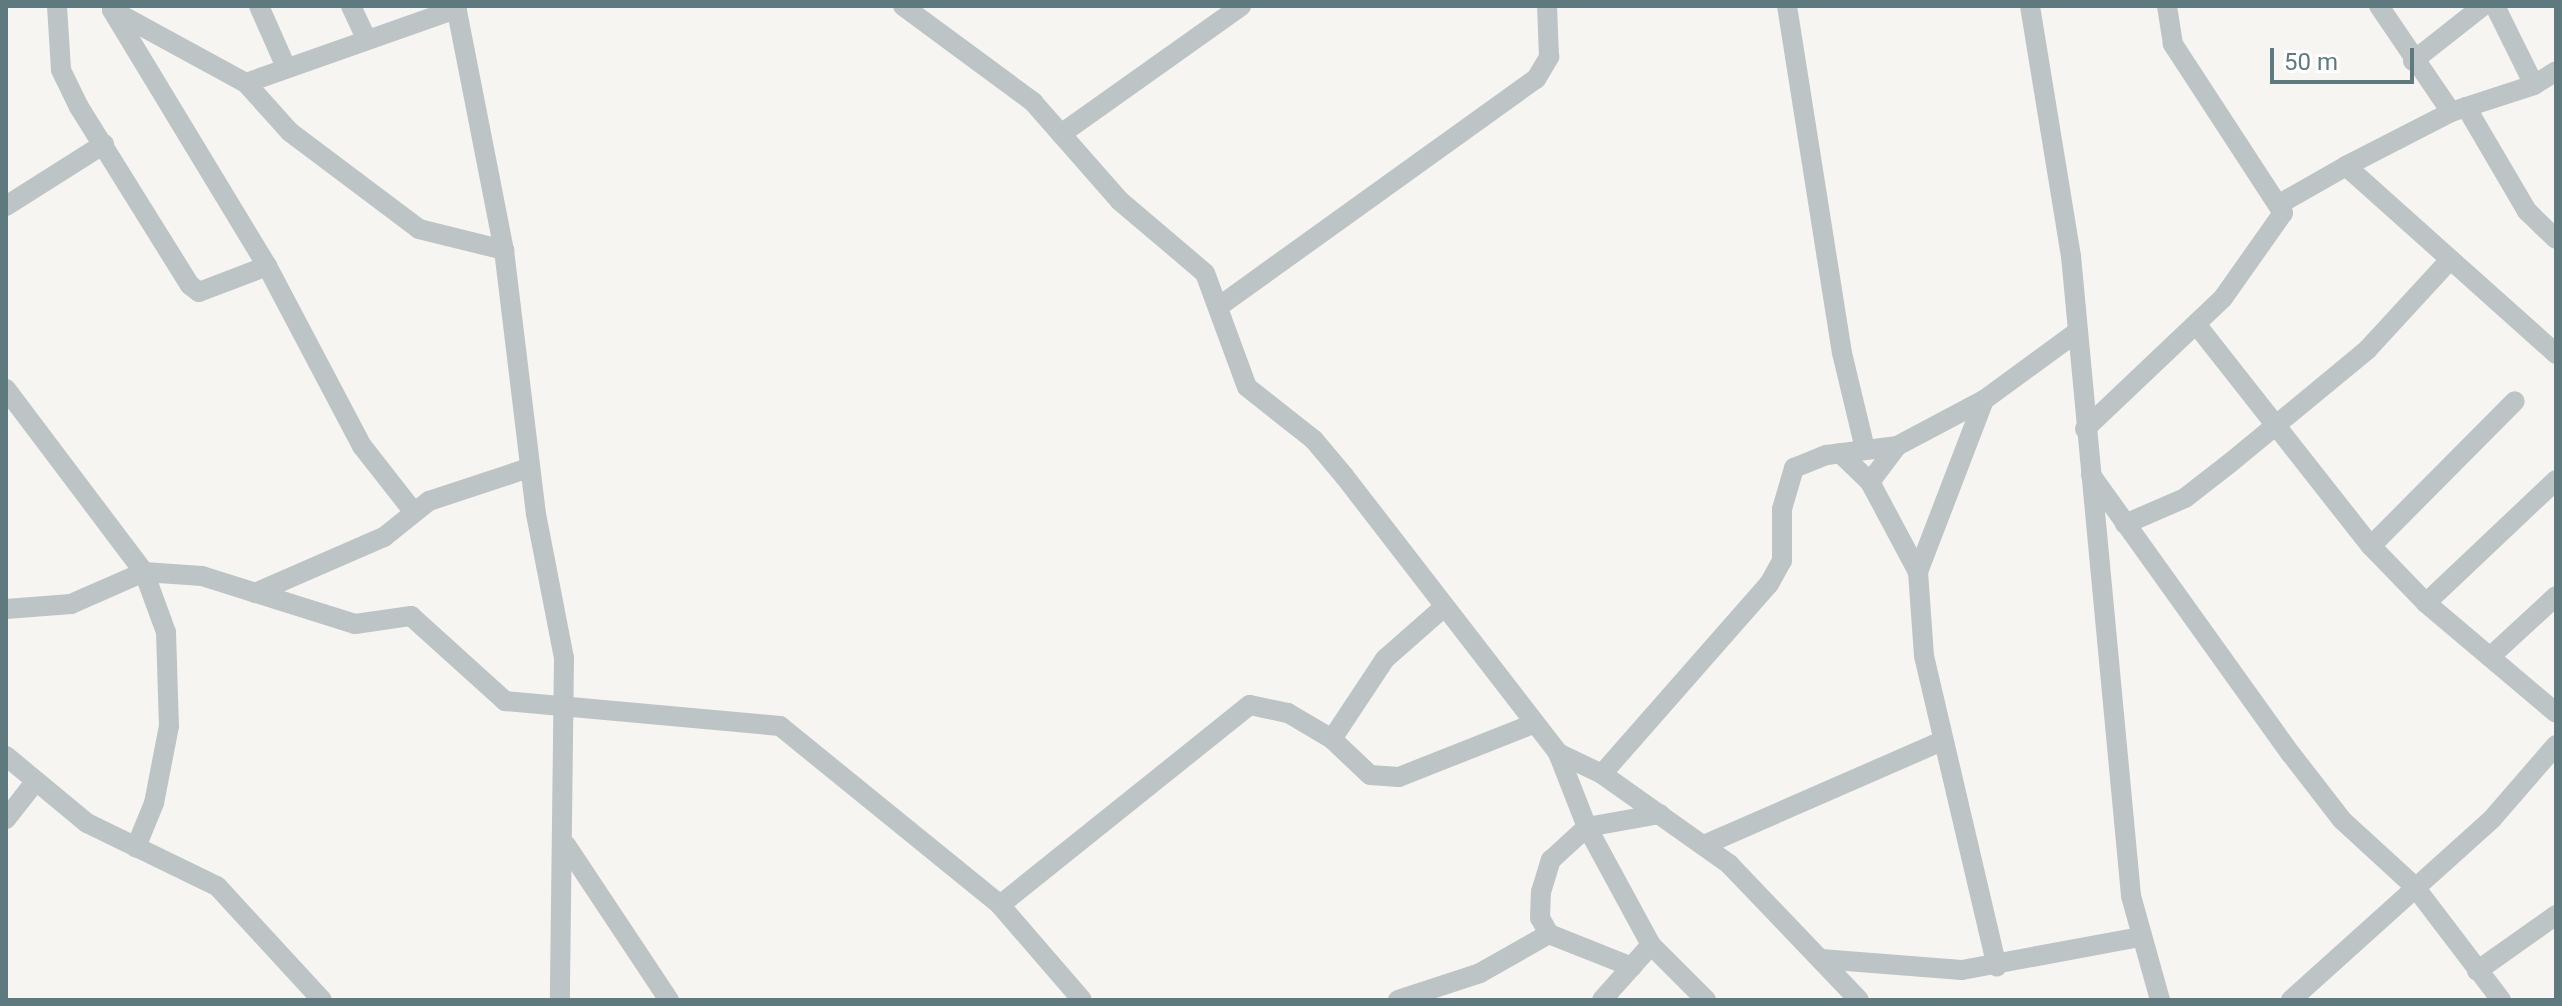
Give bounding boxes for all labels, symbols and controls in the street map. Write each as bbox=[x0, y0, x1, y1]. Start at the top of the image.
scale bar bbox=[2274, 32, 2418, 82]
text: 50 m bbox=[2284, 48, 2338, 76]

